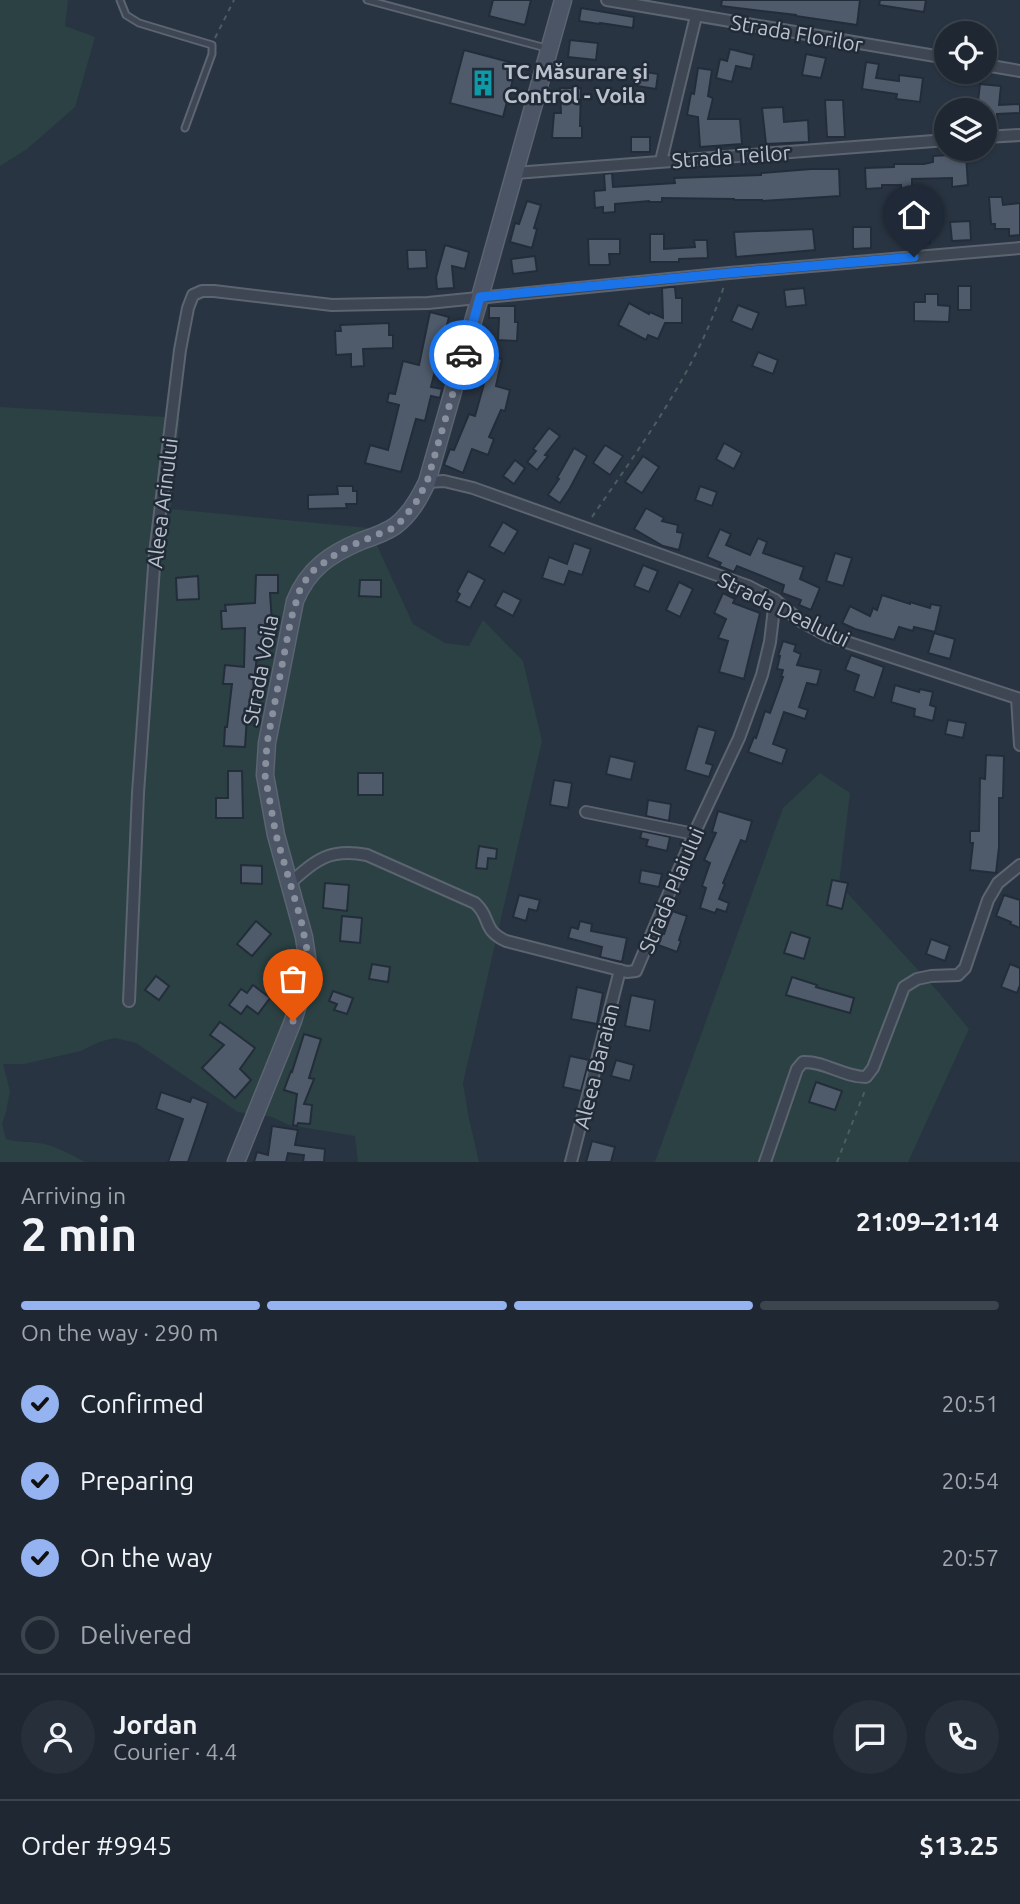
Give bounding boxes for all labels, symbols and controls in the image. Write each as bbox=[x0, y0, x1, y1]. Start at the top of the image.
street label: Strada Florilor bbox=[729, 10, 865, 56]
map controls bbox=[934, 21, 997, 161]
button: locate bbox=[934, 21, 997, 84]
place label: TC Măsurare și Control - Voila bbox=[504, 59, 648, 107]
building icon: TC Măsurare și Control - Voila bbox=[468, 68, 498, 98]
button: layers bbox=[934, 98, 997, 161]
street label: Strada Teilor bbox=[671, 140, 791, 172]
pin bbox=[884, 185, 944, 257]
icon: home bbox=[895, 196, 933, 234]
courier bbox=[429, 320, 499, 390]
icon: car bbox=[445, 336, 483, 374]
street label: Aleea Arinului bbox=[142, 436, 182, 570]
street label: Strada Dealului bbox=[714, 567, 854, 651]
street label: Strada Voila bbox=[238, 613, 282, 727]
street label: Strada Plaiului bbox=[634, 823, 708, 957]
pin bbox=[263, 949, 323, 1021]
icon: bag bbox=[274, 960, 312, 998]
street label: Aleea Baraian bbox=[569, 1001, 623, 1131]
text: Arriving in bbox=[21, 1183, 126, 1208]
text: 21:09–21:14 bbox=[856, 1207, 999, 1236]
text: 2 min bbox=[21, 1208, 137, 1260]
text: On the way · 290 m bbox=[21, 1320, 218, 1345]
icon: check bbox=[21, 1385, 59, 1423]
text: Confirmed bbox=[80, 1389, 204, 1418]
text: 20:51 bbox=[941, 1391, 999, 1416]
icon: check bbox=[21, 1462, 59, 1500]
text: Preparing bbox=[80, 1466, 194, 1495]
text: 20:54 bbox=[941, 1468, 999, 1493]
icon: check bbox=[21, 1539, 59, 1577]
text: On the way bbox=[80, 1543, 212, 1572]
text: 20:57 bbox=[941, 1545, 999, 1570]
text: Delivered bbox=[80, 1620, 192, 1649]
button: person bbox=[21, 1700, 95, 1774]
button: chat bbox=[833, 1700, 907, 1774]
button: phone bbox=[925, 1700, 999, 1774]
text: Jordan bbox=[113, 1710, 198, 1739]
text: Courier · 4.4 bbox=[113, 1739, 237, 1764]
text: Order #9945 bbox=[21, 1831, 172, 1860]
text: $13.25 bbox=[919, 1831, 999, 1860]

